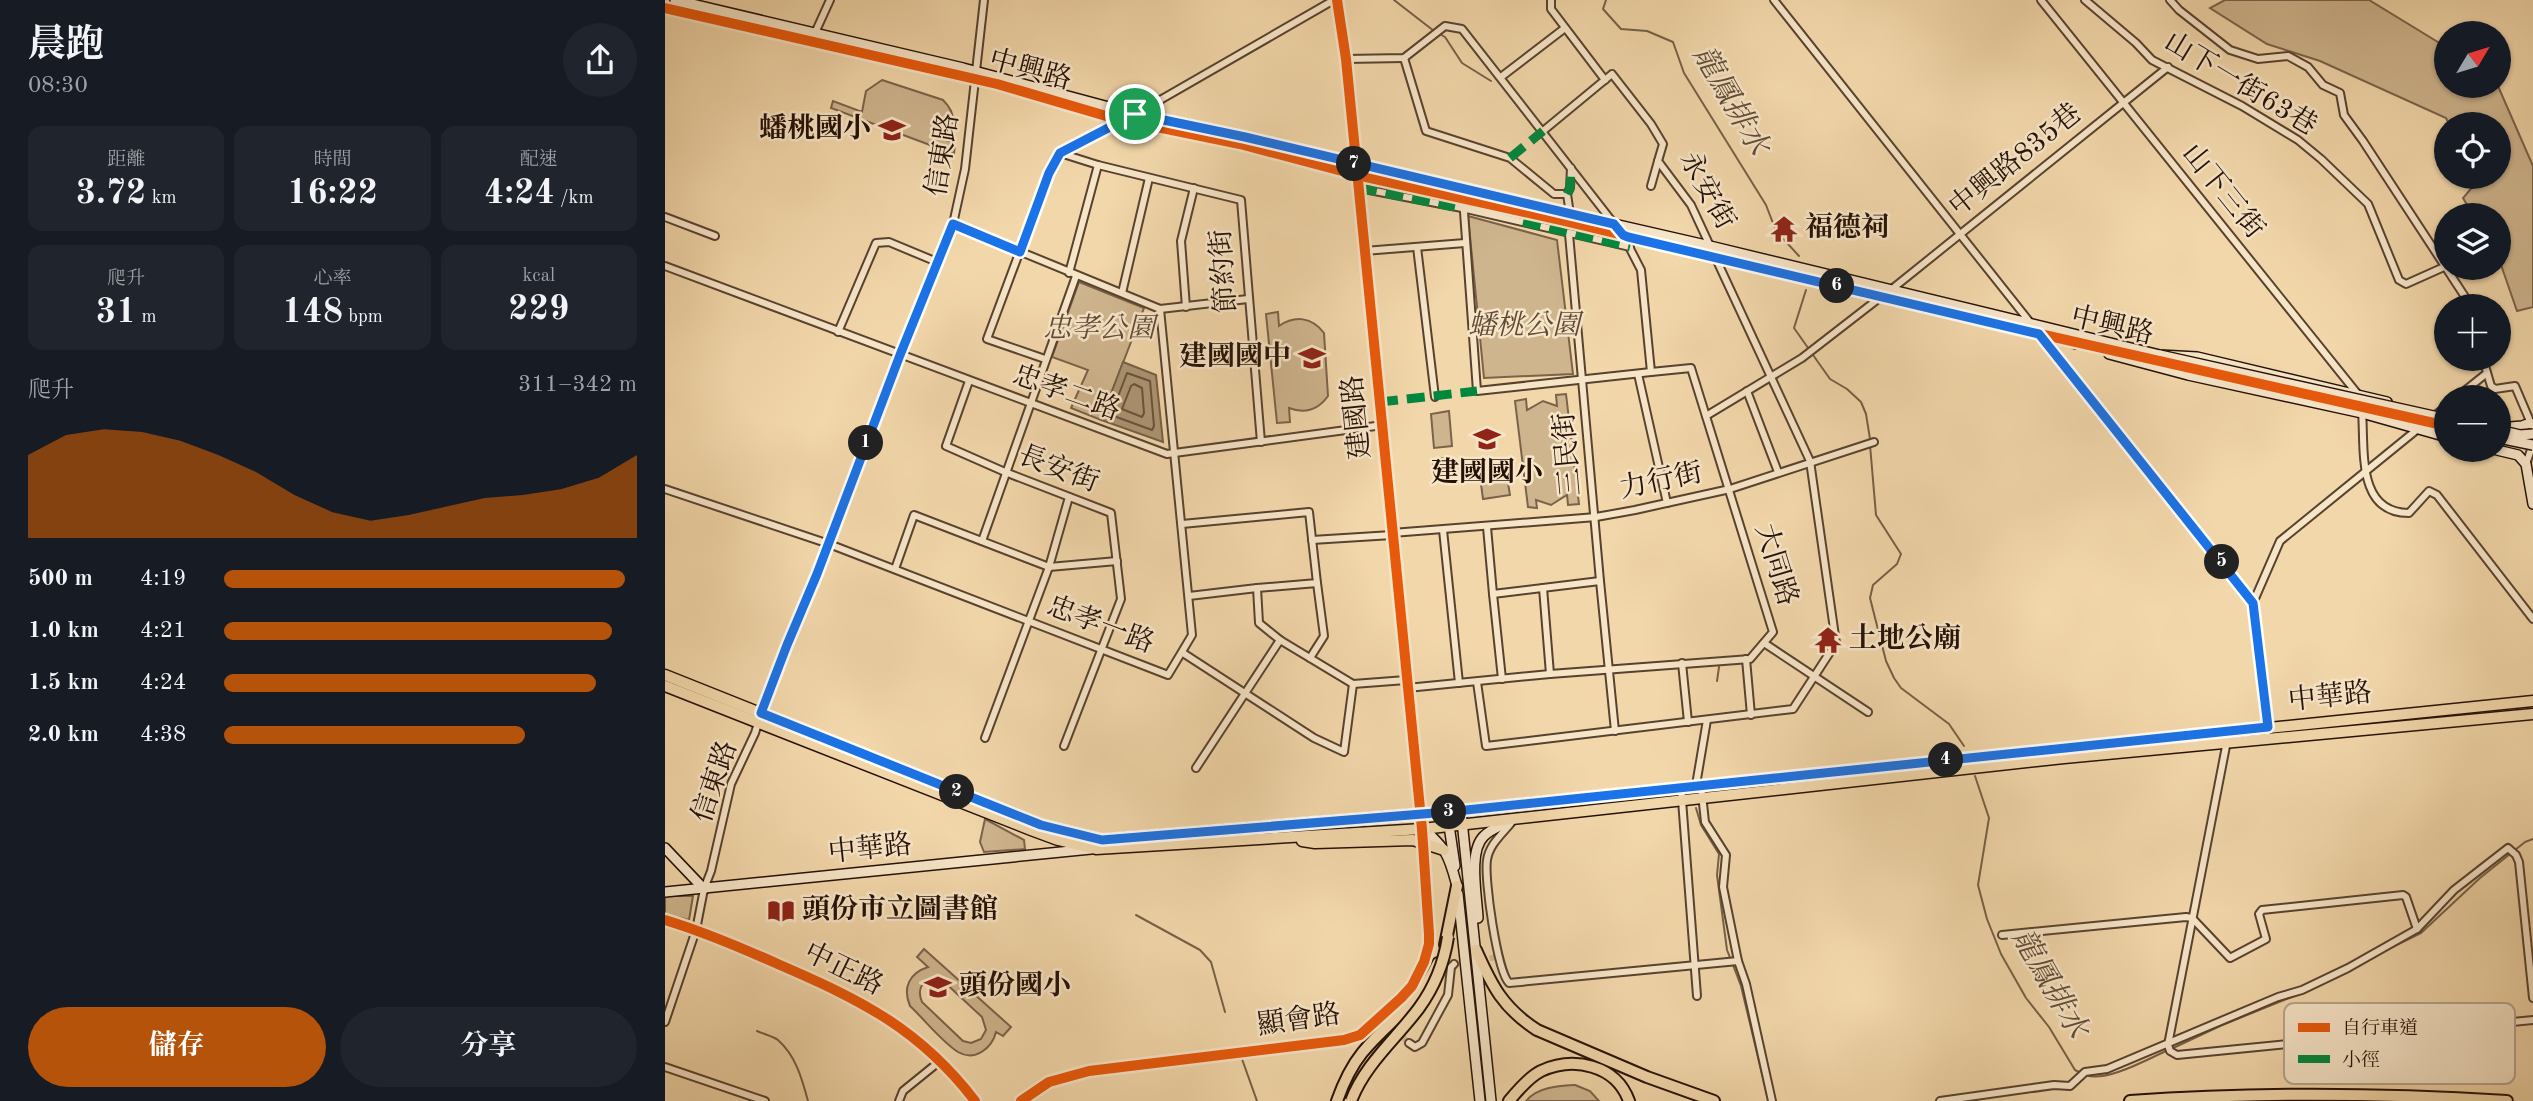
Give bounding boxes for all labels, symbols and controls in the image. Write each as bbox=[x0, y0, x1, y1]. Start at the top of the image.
north arrow bbox=[2434, 21, 2511, 98]
map controls bbox=[2434, 21, 2511, 462]
button: share bbox=[563, 23, 637, 97]
street label: 山下一街63巷 bbox=[2159, 26, 2323, 141]
text: 晨跑 bbox=[28, 27, 104, 65]
water label: 龍鳳排水 bbox=[1687, 40, 1777, 163]
street label: 中興路 bbox=[986, 44, 1075, 95]
text: 08:30 bbox=[28, 74, 88, 97]
pin bbox=[1105, 84, 1165, 144]
icon: arrive bbox=[1116, 95, 1154, 133]
street label: 中興路835巷 bbox=[1943, 97, 2087, 222]
street label: 信東路 bbox=[921, 111, 964, 199]
button: locate bbox=[2434, 112, 2511, 189]
place label: 蟠桃國小 bbox=[759, 113, 871, 144]
school or university icon: 蟠桃國小 bbox=[877, 115, 907, 145]
street label: 山下三街 bbox=[2176, 138, 2270, 244]
pin: 7 bbox=[1337, 146, 1371, 182]
street label: 永安街 bbox=[1673, 146, 1741, 235]
text: 距離 bbox=[107, 151, 145, 170]
text: 時間 bbox=[313, 151, 352, 170]
text: 配速 bbox=[520, 151, 558, 170]
text: 7 bbox=[1348, 154, 1359, 173]
text: 3.72 bbox=[76, 176, 146, 211]
text: 16:22 bbox=[287, 176, 378, 211]
text: 4:24 bbox=[484, 176, 555, 211]
text: km bbox=[146, 189, 177, 208]
text: /km bbox=[555, 189, 594, 208]
button: layers bbox=[2434, 203, 2511, 280]
place label: 福德祠 bbox=[1805, 212, 1889, 243]
temple icon: 福德祠 bbox=[1769, 214, 1799, 244]
street label: 節約街 bbox=[1205, 228, 1242, 314]
text: kcal bbox=[522, 267, 555, 286]
pin: 6 bbox=[1819, 268, 1855, 304]
text: 爬升 bbox=[107, 270, 145, 289]
text: 心率 bbox=[313, 270, 352, 289]
text: 6 bbox=[1831, 276, 1842, 295]
text: 229 bbox=[508, 292, 569, 327]
button: + bbox=[2434, 294, 2511, 371]
text: 31 bbox=[96, 295, 136, 330]
text: 148 bbox=[282, 295, 343, 330]
street label: 中興路 bbox=[2068, 301, 2157, 350]
text: m bbox=[136, 308, 157, 327]
text: bpm bbox=[343, 308, 383, 327]
park label: 蟠桃公園 bbox=[1468, 310, 1584, 341]
park label: 忠孝公園 bbox=[1043, 313, 1159, 344]
place label: 建國國中 bbox=[1179, 341, 1291, 372]
school or university icon: 建國國中 bbox=[1297, 343, 1327, 373]
street label: 忠孝二路 bbox=[1009, 359, 1124, 426]
text: 311–342 m bbox=[518, 373, 637, 396]
street label: 建國路 bbox=[1337, 374, 1376, 461]
text: 爬升 bbox=[28, 379, 74, 402]
button: − bbox=[2434, 385, 2511, 462]
street label: 三民街 bbox=[1548, 411, 1587, 497]
school or university icon: 建國國小 bbox=[1472, 424, 1502, 454]
pin: 1 bbox=[849, 426, 883, 460]
text: 1 bbox=[860, 433, 871, 452]
street label: 長安街 bbox=[1014, 439, 1103, 498]
place label: 建國國小 bbox=[1431, 457, 1543, 488]
street label: 力行街 bbox=[1616, 457, 1705, 504]
street label: 大同路 bbox=[1749, 520, 1804, 609]
pin: 5 bbox=[2205, 544, 2239, 580]
text: 5 bbox=[2216, 552, 2227, 571]
text: 500 m bbox=[28, 567, 93, 590]
text: 4:19 bbox=[140, 567, 186, 590]
street label: 忠孝一路 bbox=[1043, 590, 1158, 659]
text: 1.0 km bbox=[28, 619, 99, 642]
text: 4:21 bbox=[140, 619, 186, 642]
place label: 土地公廟 bbox=[1849, 622, 1961, 654]
temple icon: 土地公廟 bbox=[1813, 625, 1843, 655]
text: 1.5 km bbox=[28, 671, 99, 694]
text: 4:24 bbox=[140, 671, 186, 694]
street label: 中華路 bbox=[2286, 677, 2373, 716]
text: 2.0 km bbox=[28, 723, 99, 746]
text: 4:38 bbox=[140, 723, 186, 746]
street label: 信東路 bbox=[686, 737, 743, 826]
pin: 4 bbox=[1929, 742, 1963, 778]
text: 4 bbox=[1940, 750, 1951, 769]
pin: 2 bbox=[939, 774, 975, 810]
text: 2 bbox=[951, 782, 962, 801]
pin: 3 bbox=[1431, 794, 1467, 830]
text: 3 bbox=[1443, 802, 1454, 821]
street label: 中華路 bbox=[826, 829, 913, 868]
place label: 頭份市立圖書館 bbox=[802, 893, 998, 925]
library icon: 頭份市立圖書館 bbox=[766, 896, 796, 926]
water label: 龍鳳排水 bbox=[2006, 923, 2096, 1046]
street label: 中正路 bbox=[799, 936, 888, 1001]
place label: 頭份國小 bbox=[959, 970, 1071, 1001]
school or university icon: 頭份國小 bbox=[923, 972, 953, 1002]
street label: 顯會路 bbox=[1255, 998, 1343, 1041]
legend bbox=[2284, 1003, 2515, 1084]
button: 儲存 bbox=[28, 1007, 326, 1087]
button: 分享 bbox=[340, 1007, 637, 1087]
text: 自行車道 bbox=[2342, 1017, 2418, 1039]
text: 小徑 bbox=[2342, 1050, 2380, 1071]

